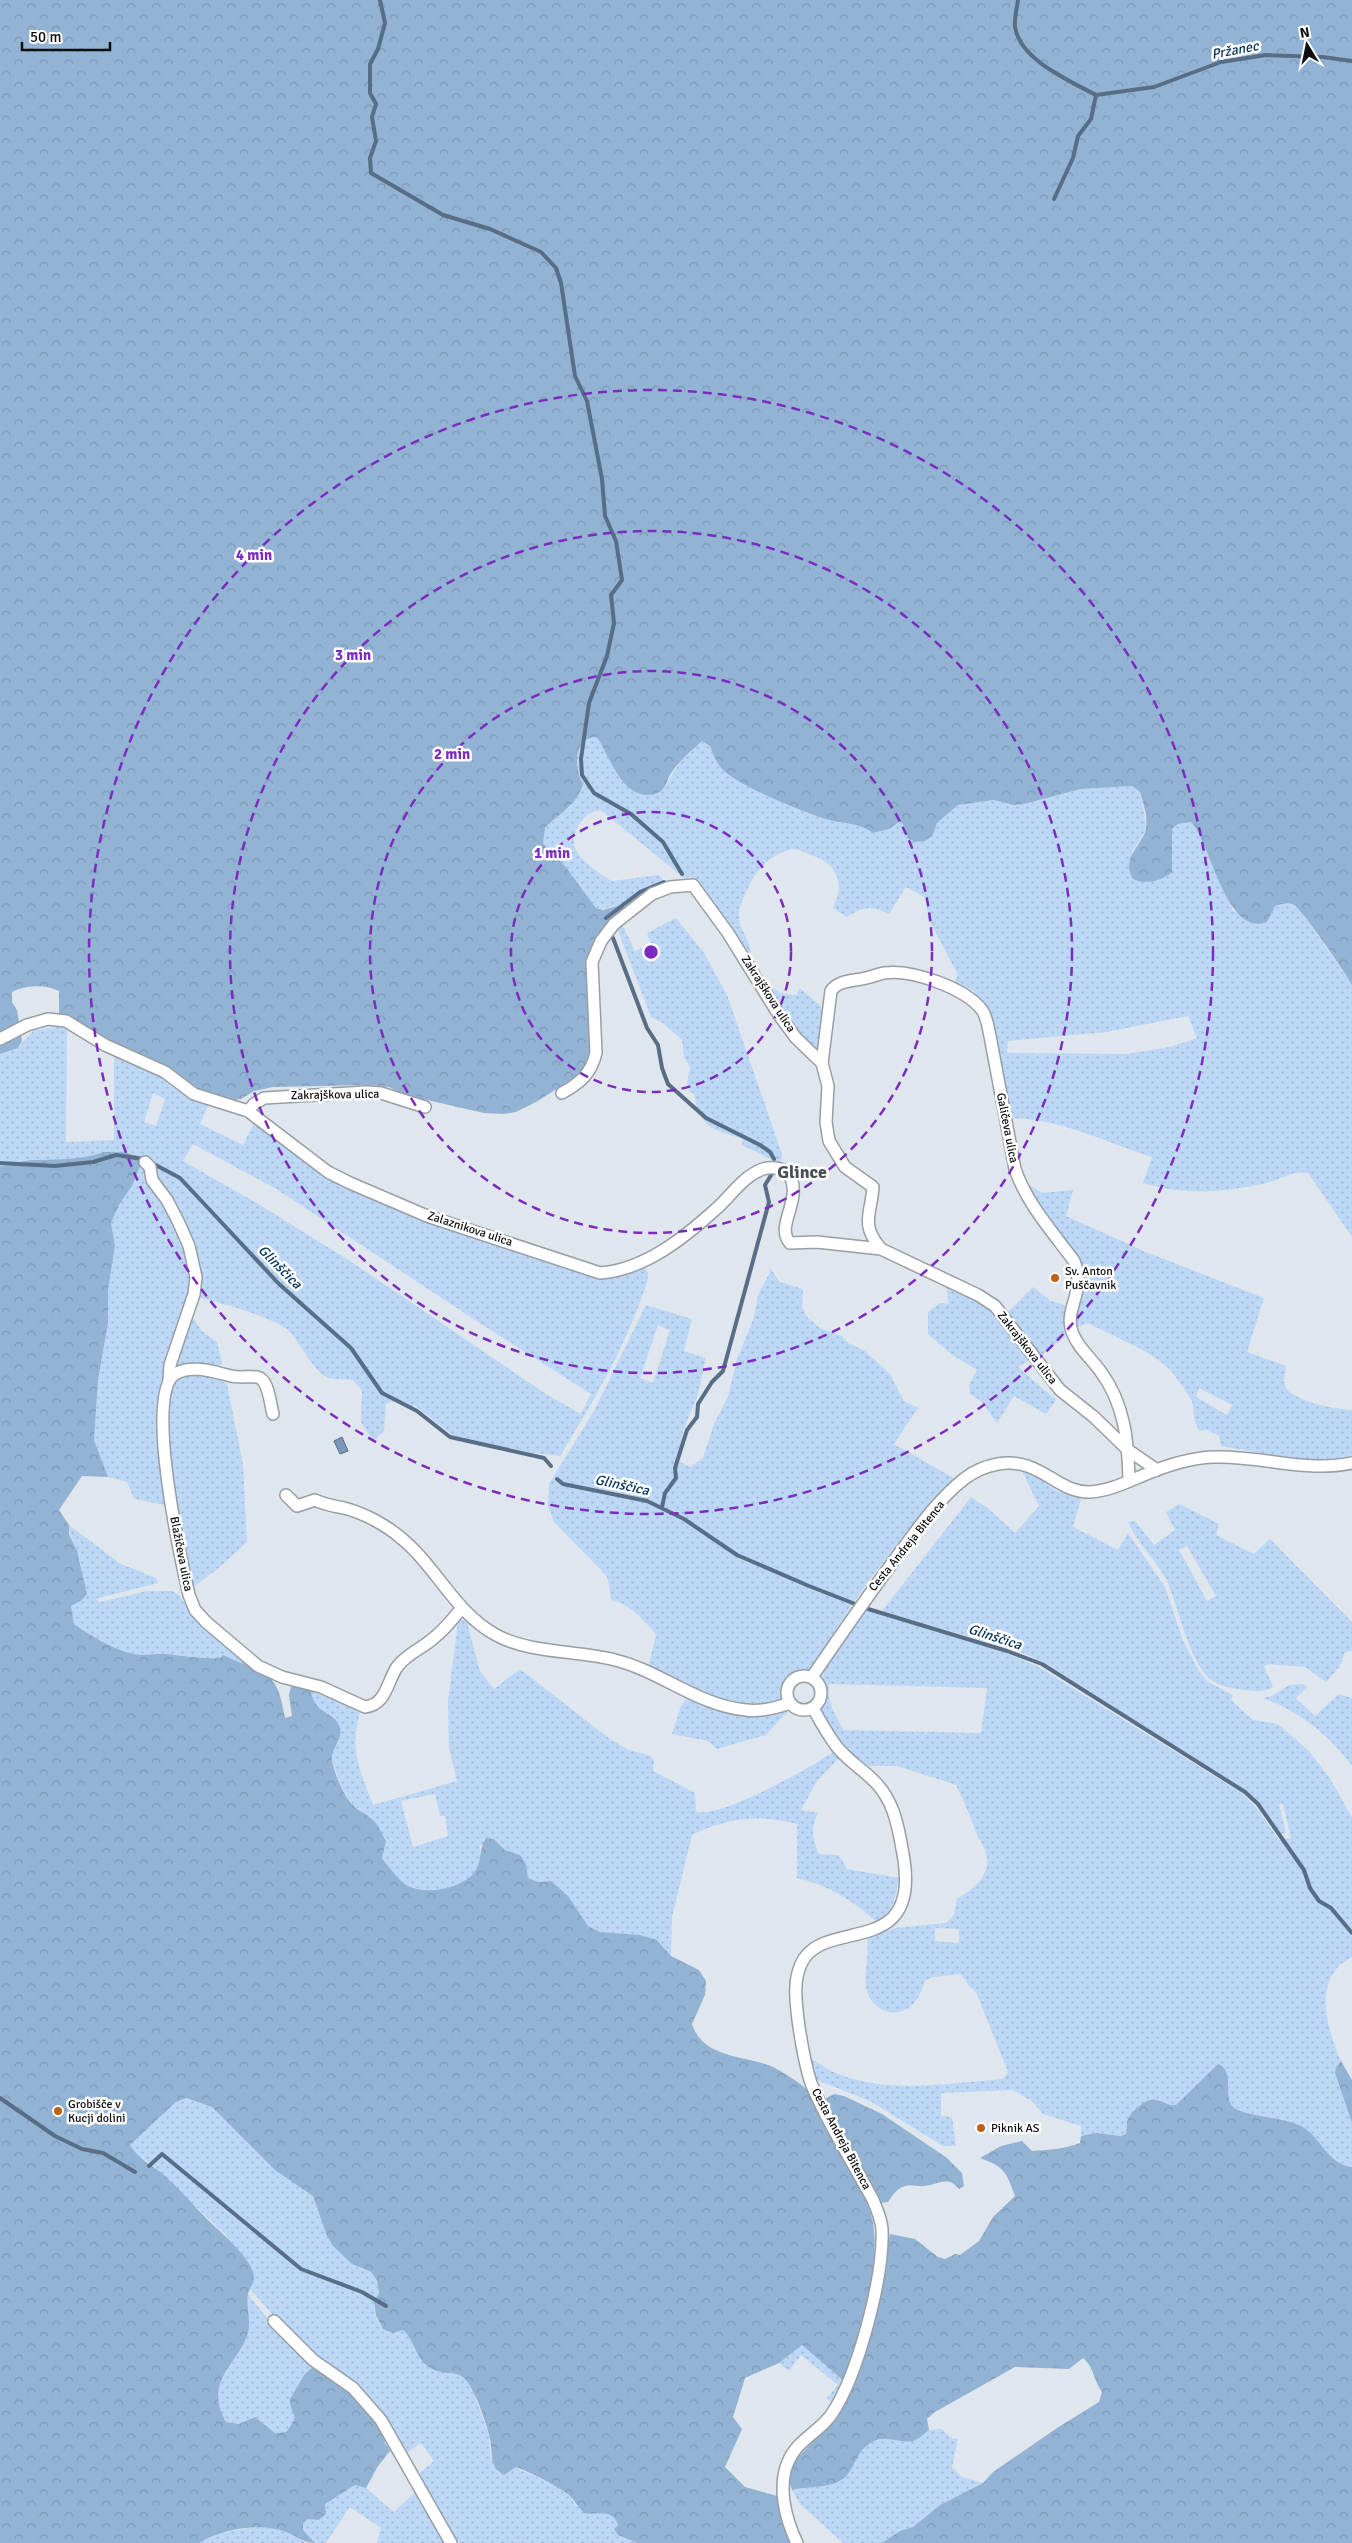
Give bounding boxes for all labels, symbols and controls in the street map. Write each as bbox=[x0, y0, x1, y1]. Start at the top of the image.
scale bar bbox=[22, 20, 110, 52]
north arrow bbox=[1282, 20, 1332, 70]
text: N bbox=[1299, 23, 1311, 42]
text: 50 m bbox=[30, 28, 61, 46]
water label: Pržanec bbox=[1210, 37, 1261, 63]
text: 4 min bbox=[236, 546, 272, 564]
text: 3 min bbox=[335, 646, 371, 664]
text: 2 min bbox=[434, 745, 470, 763]
text: 1 min bbox=[534, 844, 570, 862]
centre of rings bbox=[642, 943, 660, 961]
street label: Zakrajškova ulica bbox=[738, 953, 798, 1035]
street label: Zakrajškova ulica bbox=[290, 1087, 380, 1103]
street label: Galičeva ulica bbox=[993, 1092, 1021, 1164]
district label: Glince bbox=[777, 1161, 827, 1183]
street label: Zalaznikova ulica bbox=[426, 1208, 514, 1250]
water label: Glinščica bbox=[255, 1242, 306, 1293]
place label: Sv. Anton Puščavnik bbox=[1065, 1264, 1116, 1293]
marker: Sv. Anton Puščavnik bbox=[1049, 1272, 1061, 1284]
street label: Zakrajškova ulica bbox=[994, 1308, 1060, 1388]
water label: Glinščica bbox=[593, 1471, 651, 1499]
street label: Cesta Andreja Bitenca bbox=[866, 1497, 948, 1595]
street label: Blažičeva ulica bbox=[166, 1515, 196, 1593]
water label: Glinščica bbox=[966, 1620, 1025, 1654]
street label: Cesta Andreja Bitenca bbox=[808, 2086, 874, 2192]
place label: Grobišče v Kucji dolini bbox=[68, 2097, 126, 2126]
marker: Grobišče v Kucji dolini bbox=[52, 2105, 64, 2117]
place label: Piknik AS bbox=[991, 2121, 1040, 2136]
marker: Piknik AS bbox=[975, 2122, 987, 2134]

